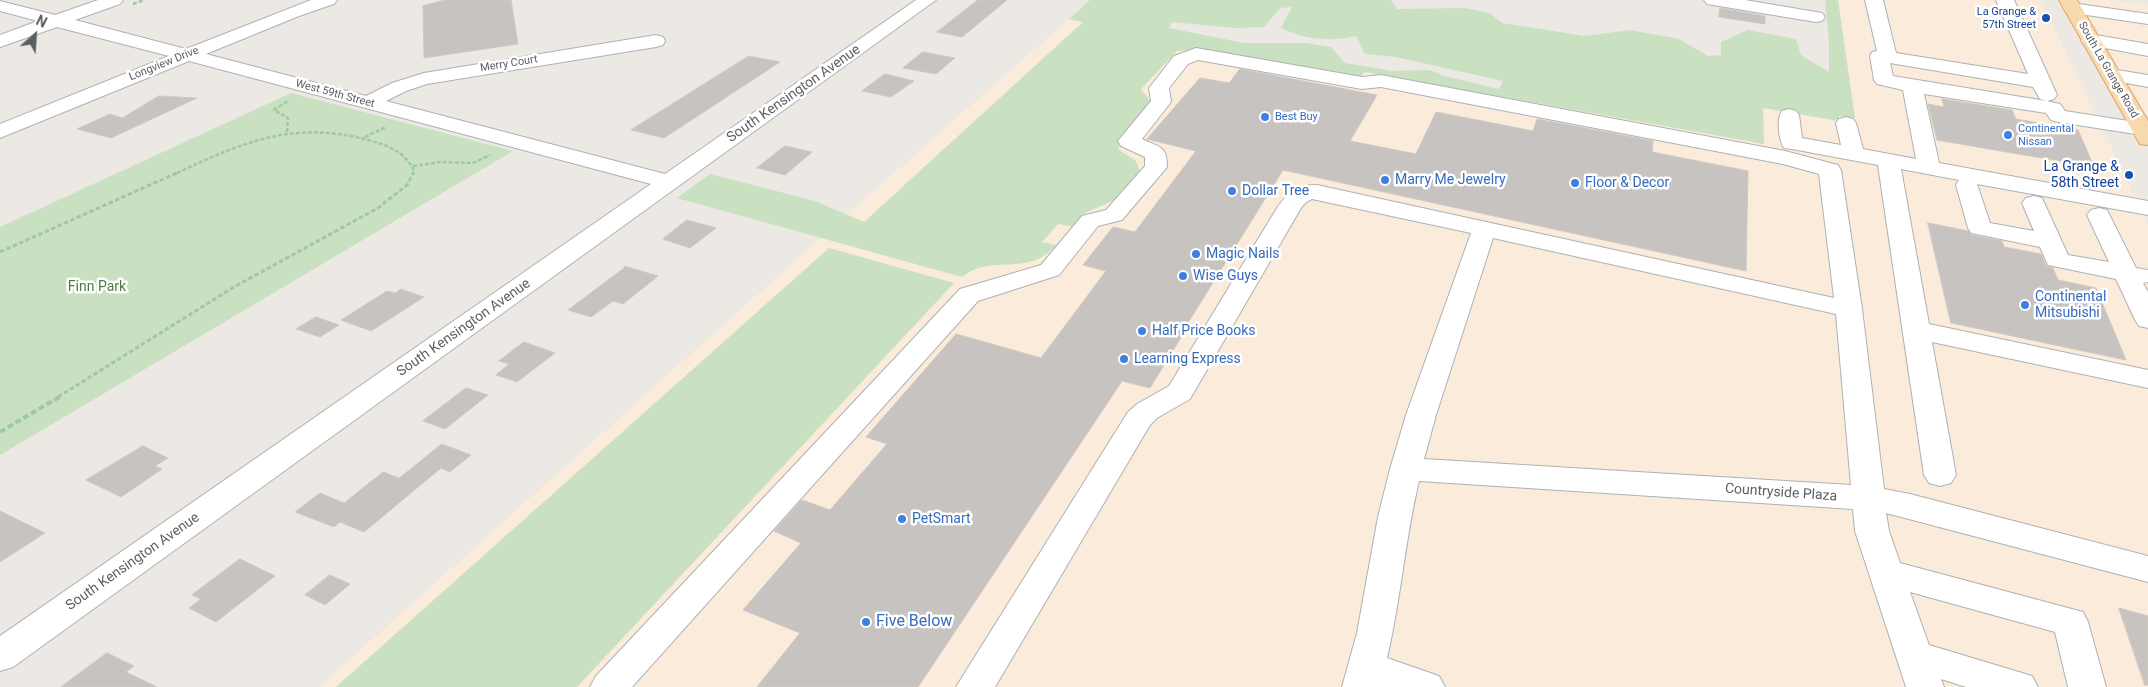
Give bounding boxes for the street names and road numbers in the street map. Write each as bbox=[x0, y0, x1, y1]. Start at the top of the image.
street label: South La Grange Road bbox=[2075, 20, 2141, 120]
street label: South Kensington Avenue bbox=[724, 41, 864, 147]
street label: Longview Drive bbox=[127, 44, 201, 84]
street label: Merry Court bbox=[479, 53, 539, 75]
street label: West 59th Street bbox=[294, 77, 376, 111]
street label: South Kensington Avenue bbox=[394, 275, 534, 381]
street label: Countryside Plaza bbox=[1724, 481, 1838, 505]
street label: South Kensington Avenue bbox=[63, 509, 203, 615]

